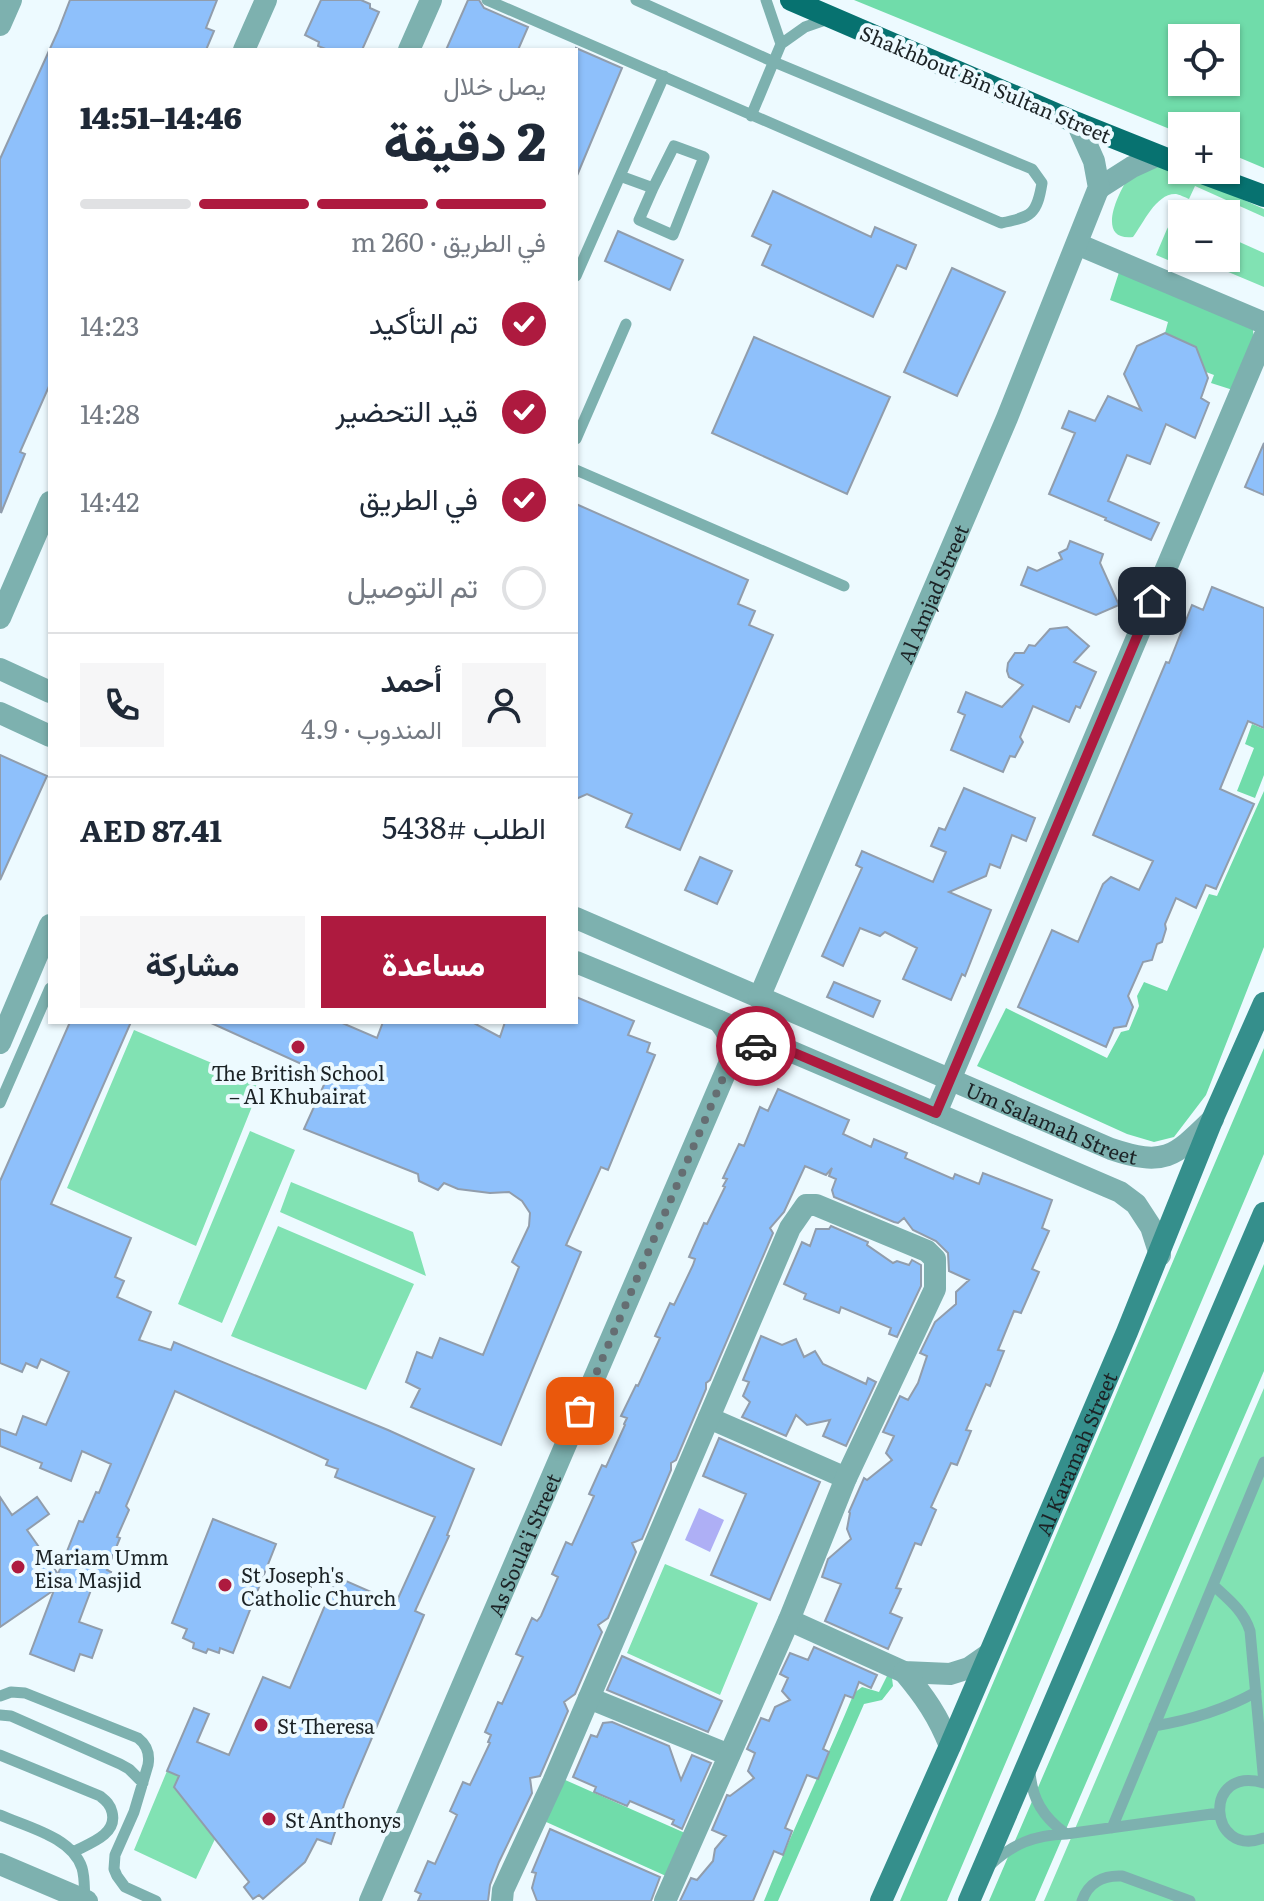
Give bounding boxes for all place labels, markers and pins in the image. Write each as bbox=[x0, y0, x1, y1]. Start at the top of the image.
pin bbox=[1118, 567, 1186, 635]
marker: The British School – Al Khubairat bbox=[289, 1038, 307, 1056]
place label: The British School – Al Khubairat bbox=[211, 1057, 385, 1110]
pin bbox=[546, 1377, 614, 1445]
place label: Mariam Umm Eisa Masjid bbox=[34, 1541, 169, 1594]
marker: Mariam Umm Eisa Masjid bbox=[9, 1558, 27, 1576]
place label: St Joseph's Catholic Church bbox=[241, 1559, 396, 1612]
marker: St Joseph's Catholic Church bbox=[216, 1576, 234, 1594]
place label: St Theresa bbox=[277, 1710, 375, 1740]
marker: St Theresa bbox=[252, 1716, 270, 1734]
place label: St Anthonys bbox=[285, 1804, 401, 1834]
marker: St Anthonys bbox=[260, 1810, 278, 1828]

